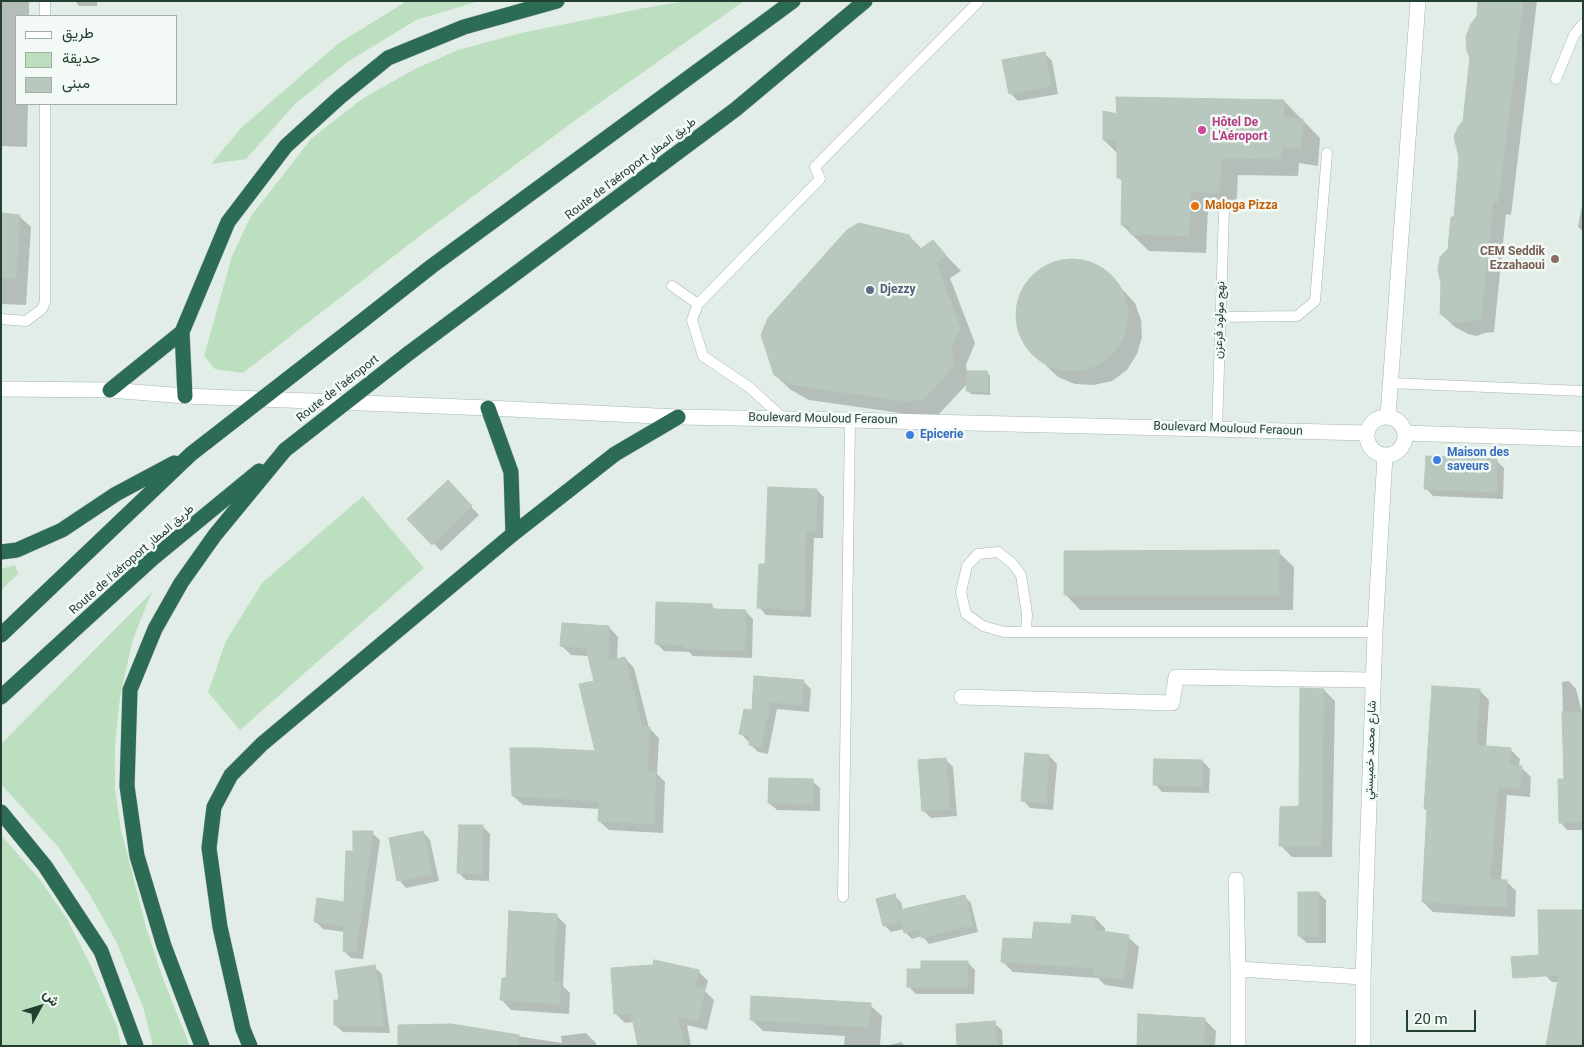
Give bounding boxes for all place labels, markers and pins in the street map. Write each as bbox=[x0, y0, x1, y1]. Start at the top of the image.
place label: Hôtel De L'Aéroport bbox=[1212, 116, 1268, 144]
marker: Hôtel De L'Aéroport bbox=[1196, 124, 1208, 136]
place label: Maloga Pizza bbox=[1205, 199, 1278, 213]
marker: Maloga Pizza bbox=[1189, 200, 1201, 212]
place label: CEM Seddik Ezzahaoui bbox=[1480, 245, 1545, 273]
marker: CEM Seddik Ezzahaoui bbox=[1549, 253, 1561, 265]
place label: Djezzy bbox=[880, 283, 916, 297]
marker: Djezzy bbox=[864, 284, 876, 296]
place label: Epicerie bbox=[920, 428, 963, 442]
marker: Epicerie bbox=[904, 429, 916, 441]
place label: Maison des saveurs bbox=[1447, 446, 1509, 474]
marker: Maison des saveurs bbox=[1431, 454, 1443, 466]

